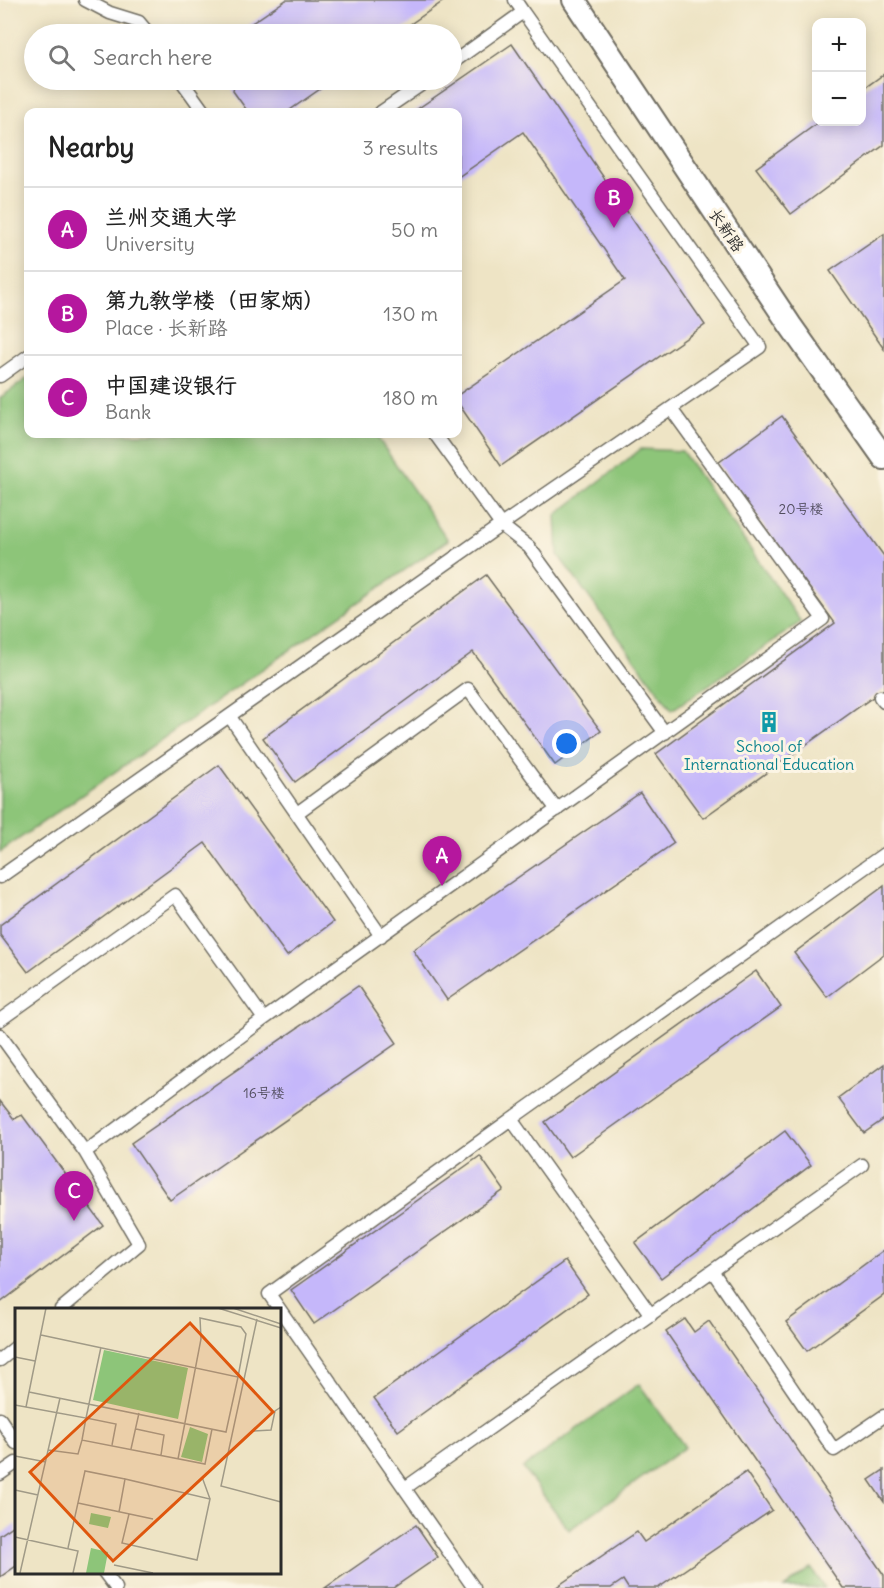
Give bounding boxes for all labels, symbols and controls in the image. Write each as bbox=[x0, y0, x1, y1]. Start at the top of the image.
map controls bbox=[812, 18, 866, 126]
button: + bbox=[812, 18, 866, 72]
search box bbox=[24, 24, 462, 90]
icon: search bbox=[45, 41, 78, 74]
text: Search here bbox=[93, 43, 212, 71]
button: − bbox=[812, 72, 866, 126]
text: Nearby bbox=[48, 131, 134, 164]
text: 3 results bbox=[362, 135, 438, 160]
pin: B bbox=[594, 178, 634, 228]
text: 兰州交通大学 bbox=[105, 203, 237, 231]
street label: 长新路 bbox=[705, 205, 749, 255]
text: A bbox=[61, 217, 74, 242]
text: 50 m bbox=[391, 217, 438, 242]
text: University bbox=[105, 231, 195, 256]
text: 第九教学楼（田家炳） bbox=[105, 286, 325, 314]
text: B bbox=[61, 301, 74, 326]
text: 130 m bbox=[383, 301, 438, 326]
text: Place · 长新路 bbox=[105, 315, 227, 340]
text: 中国建设银行 bbox=[105, 371, 237, 399]
text: C bbox=[61, 385, 74, 410]
text: 180 m bbox=[383, 385, 438, 410]
text: Bank bbox=[105, 399, 151, 424]
house number: 20号楼 bbox=[779, 500, 823, 518]
building icon: School of International Education bbox=[757, 710, 781, 734]
your location bbox=[552, 729, 581, 758]
place label: School of International Education bbox=[684, 736, 854, 774]
pin: A bbox=[422, 836, 462, 886]
house number: 16号楼 bbox=[243, 1084, 285, 1102]
pin: C bbox=[54, 1172, 94, 1221]
inset map bbox=[15, 1308, 280, 1573]

